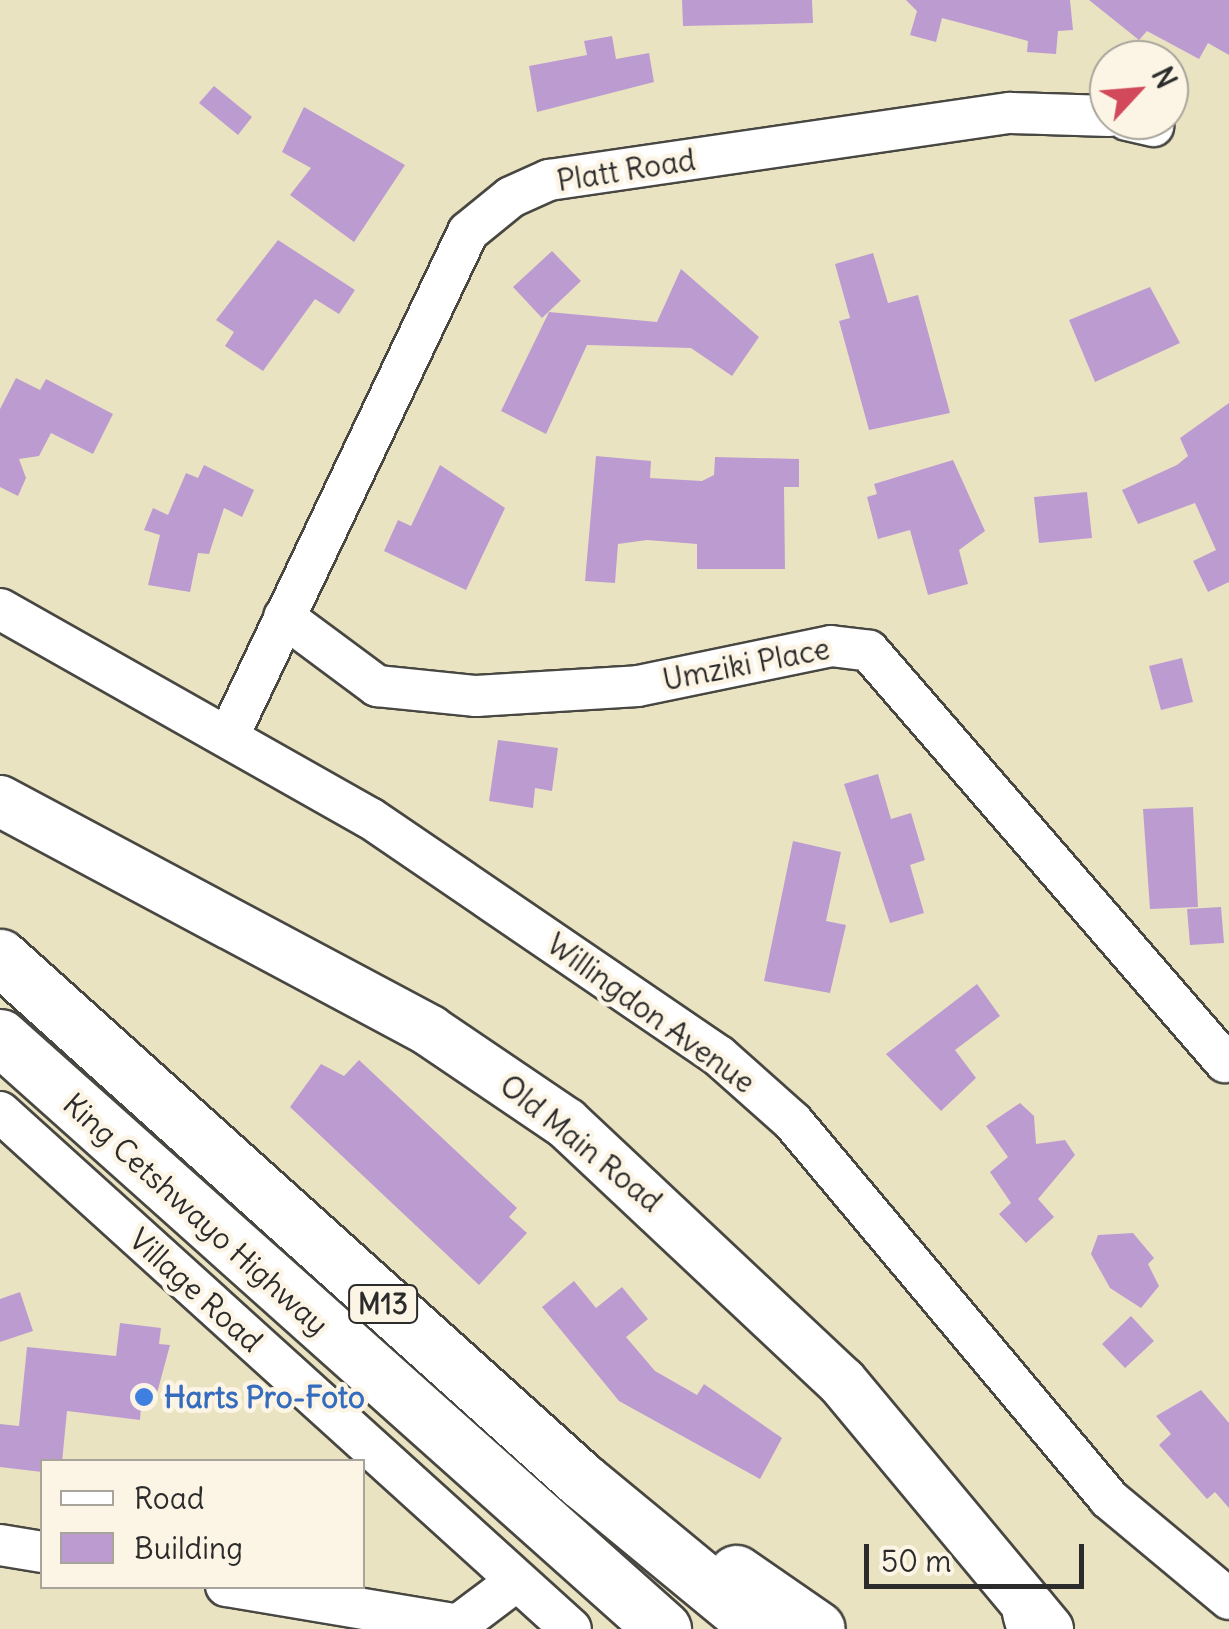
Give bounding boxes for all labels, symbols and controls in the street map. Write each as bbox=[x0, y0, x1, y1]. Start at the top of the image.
north arrow bbox=[1089, 40, 1189, 140]
text: N bbox=[1144, 61, 1185, 94]
street label: Platt Road bbox=[554, 141, 698, 199]
street label: Umziki Place bbox=[659, 630, 833, 698]
street label: Willingdon Avenue bbox=[540, 926, 762, 1100]
street label: Old Main Road bbox=[493, 1067, 669, 1219]
street label: King Cetshwayo Highway bbox=[56, 1086, 336, 1342]
street label: Village Road bbox=[122, 1221, 270, 1359]
road number: M13 bbox=[348, 1281, 418, 1327]
place label: Harts Pro-Foto bbox=[164, 1379, 365, 1415]
marker: Harts Pro-Foto bbox=[133, 1386, 155, 1408]
legend bbox=[40, 1459, 365, 1589]
text: Road bbox=[134, 1479, 204, 1517]
scale bar bbox=[869, 1524, 1089, 1586]
text: Building bbox=[134, 1529, 243, 1567]
text: 50 m bbox=[881, 1542, 951, 1580]

